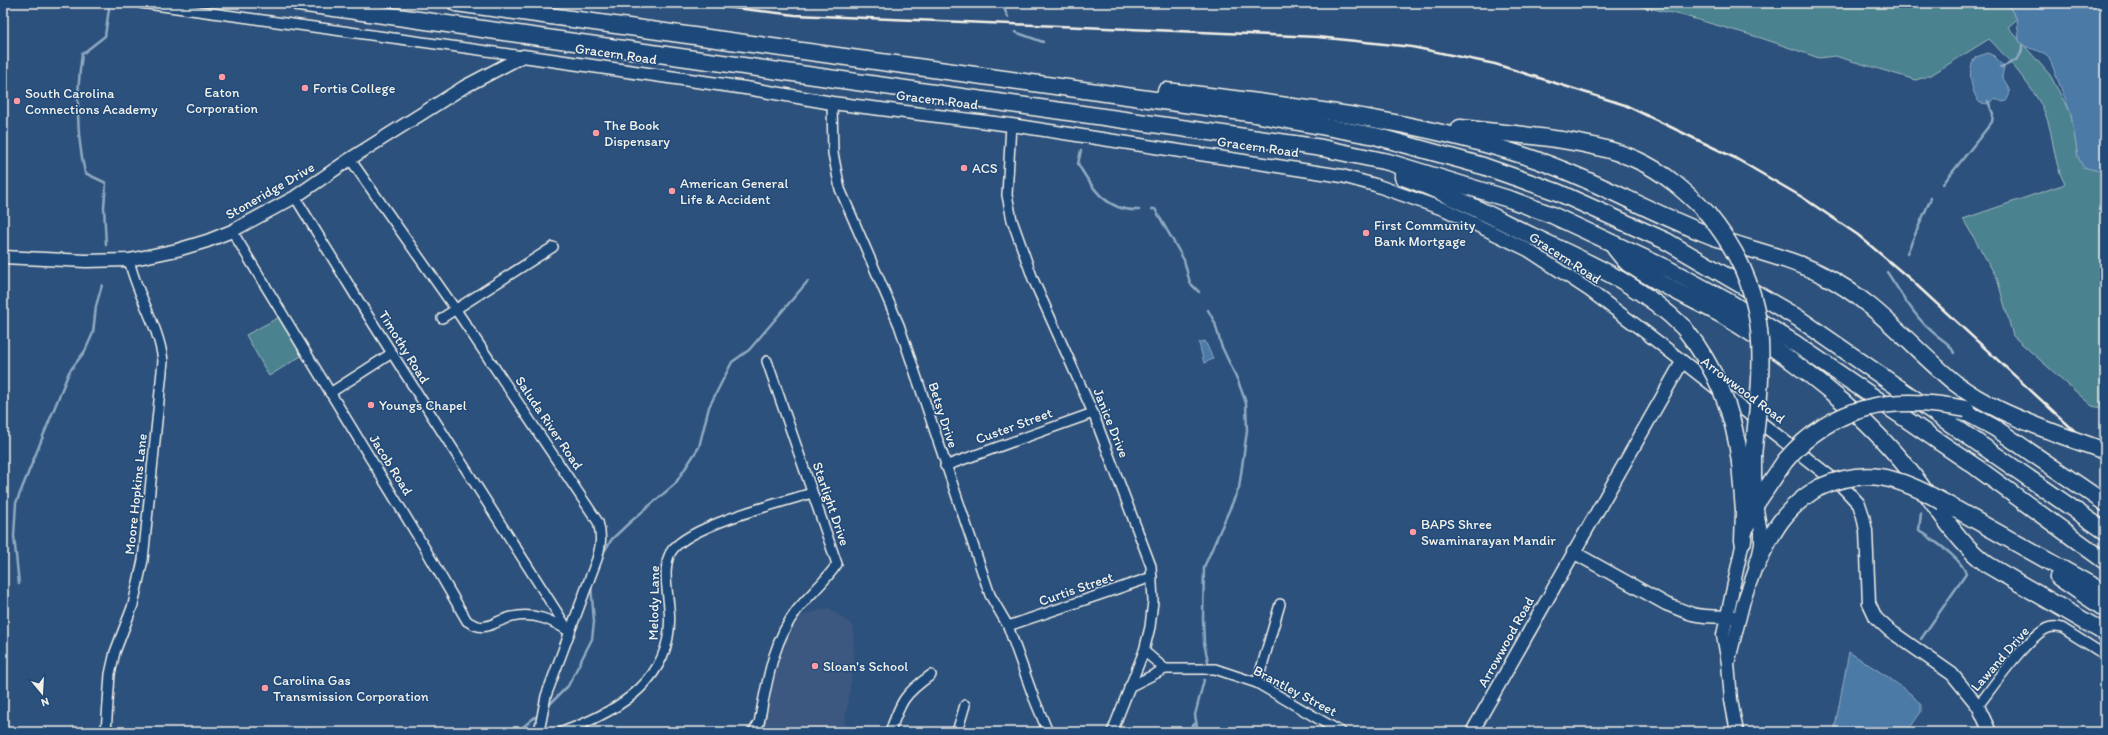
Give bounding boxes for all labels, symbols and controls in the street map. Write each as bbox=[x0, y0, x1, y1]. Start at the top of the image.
street label: Gracern Road bbox=[574, 40, 659, 68]
marker: Eaton Corporation bbox=[217, 72, 227, 82]
place label: Fortis College bbox=[313, 80, 396, 97]
marker: Fortis College bbox=[300, 83, 310, 93]
place label: Eaton Corporation bbox=[186, 84, 259, 117]
place label: South Carolina Connections Academy bbox=[25, 85, 158, 118]
street label: Gracern Road bbox=[895, 87, 979, 114]
marker: South Carolina Connections Academy bbox=[12, 96, 22, 106]
place label: The Book Dispensary bbox=[604, 117, 670, 150]
marker: The Book Dispensary bbox=[591, 128, 601, 138]
street label: Gracern Road bbox=[1216, 133, 1301, 161]
street label: Stoneridge Drive bbox=[223, 159, 318, 223]
place label: ACS bbox=[972, 160, 998, 177]
marker: ACS bbox=[959, 163, 969, 173]
place label: American General Life & Accident bbox=[680, 175, 788, 208]
marker: American General Life & Accident bbox=[667, 186, 677, 196]
place label: First Community Bank Mortgage bbox=[1374, 217, 1476, 250]
marker: First Community Bank Mortgage bbox=[1361, 228, 1371, 238]
street label: Gracern Road bbox=[1526, 228, 1605, 288]
street label: Timothy Road bbox=[375, 307, 433, 387]
street label: Arrowwood Road bbox=[1698, 353, 1789, 427]
street label: Saluda River Road bbox=[511, 373, 587, 473]
street label: Betsy Drive bbox=[924, 380, 962, 450]
street label: Janice Drive bbox=[1089, 386, 1133, 460]
place label: Youngs Chapel bbox=[379, 397, 467, 414]
marker: Youngs Chapel bbox=[366, 400, 376, 410]
street label: Custer Street bbox=[973, 404, 1055, 448]
street label: Jacob Road bbox=[366, 431, 417, 499]
street label: Moore Hopkins Lane bbox=[121, 432, 151, 555]
street label: Starlight Drive bbox=[809, 460, 853, 548]
place label: BAPS Shree Swaminarayan Mandir bbox=[1421, 516, 1556, 549]
marker: BAPS Shree Swaminarayan Mandir bbox=[1408, 527, 1418, 537]
street label: Melody Lane bbox=[645, 565, 663, 641]
street label: Curtis Street bbox=[1037, 568, 1115, 610]
street label: Arrowwood Road bbox=[1474, 593, 1538, 690]
street label: Lawand Drive bbox=[1967, 623, 2033, 695]
place label: Sloan's School bbox=[823, 658, 908, 675]
marker: Sloan's School bbox=[810, 661, 820, 671]
street label: Brantley Street bbox=[1250, 662, 1340, 720]
place label: Carolina Gas Transmission Corporation bbox=[273, 672, 429, 705]
north arrow bbox=[22, 673, 62, 713]
marker: Carolina Gas Transmission Corporation bbox=[260, 683, 270, 693]
text: N bbox=[39, 695, 50, 709]

